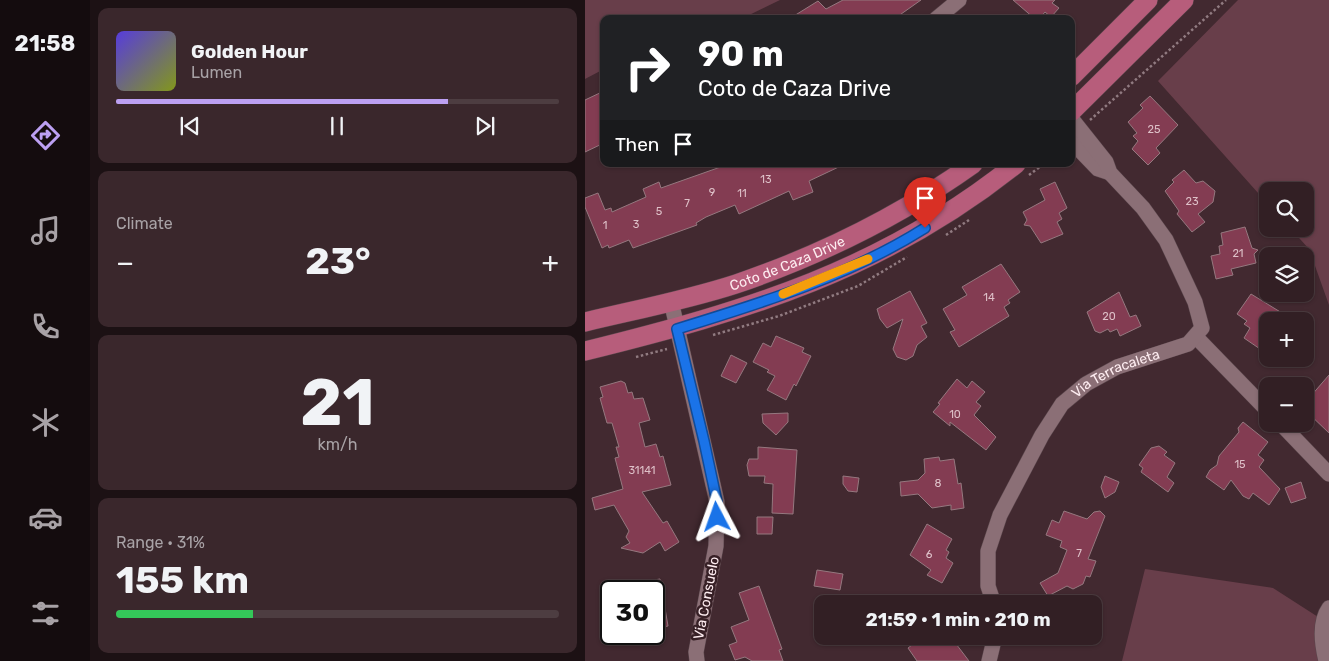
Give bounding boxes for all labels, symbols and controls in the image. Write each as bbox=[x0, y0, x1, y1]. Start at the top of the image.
text: 21:58 bbox=[15, 30, 75, 57]
text: 90 m bbox=[698, 33, 784, 75]
icon: right bbox=[615, 35, 680, 100]
text: Golden Hour bbox=[191, 40, 308, 63]
text: Lumen bbox=[191, 63, 242, 82]
text: Coto de Caza Drive bbox=[698, 75, 891, 102]
icon: previous bbox=[176, 112, 204, 140]
icon: pause bbox=[323, 112, 351, 140]
icon: next bbox=[471, 112, 499, 140]
icon: directions bbox=[28, 118, 63, 153]
house number: 25 bbox=[1148, 123, 1161, 136]
icon: arrive bbox=[669, 130, 697, 158]
text: Then bbox=[615, 133, 659, 156]
house number: 13 bbox=[760, 173, 772, 186]
pin bbox=[904, 177, 946, 228]
map controls bbox=[1259, 182, 1314, 432]
button: search bbox=[1259, 182, 1314, 237]
icon: arrive bbox=[911, 184, 939, 212]
house number: 9 bbox=[709, 186, 715, 199]
house number: 11 bbox=[737, 187, 747, 200]
house number: 23 bbox=[1185, 195, 1199, 208]
house number: 7 bbox=[684, 197, 690, 210]
house number: 5 bbox=[656, 205, 663, 218]
icon: music bbox=[28, 213, 63, 248]
text: Climate bbox=[116, 214, 173, 233]
house number: 3 bbox=[633, 218, 640, 231]
house number: 1 bbox=[603, 219, 607, 232]
street label: Coto de Caza Drive bbox=[728, 233, 848, 294]
text: 23° bbox=[305, 238, 371, 284]
text: − bbox=[116, 246, 134, 279]
text: + bbox=[542, 246, 559, 279]
house number: 21 bbox=[1232, 247, 1244, 260]
button: layers bbox=[1259, 247, 1314, 302]
house number: 14 bbox=[983, 291, 995, 304]
icon: phone bbox=[28, 309, 63, 344]
house number: 20 bbox=[1102, 310, 1116, 323]
button: + bbox=[1259, 312, 1314, 367]
street label: Via Terracaleta bbox=[1068, 346, 1162, 401]
text: 21 bbox=[300, 364, 375, 441]
button: − bbox=[1259, 377, 1314, 432]
icon: climate bbox=[28, 405, 63, 440]
house number: 10 bbox=[949, 408, 961, 421]
text: km/h bbox=[318, 435, 357, 454]
house number: 15 bbox=[1234, 458, 1246, 471]
house number: 31141 bbox=[628, 464, 656, 477]
house number: 8 bbox=[935, 477, 942, 490]
position arrow bbox=[690, 490, 742, 542]
icon: car bbox=[28, 500, 63, 535]
text: Range · 31% bbox=[116, 533, 205, 552]
house number: 7 bbox=[1076, 547, 1082, 560]
house number: 6 bbox=[926, 548, 933, 561]
street label: Via Consuelo bbox=[690, 555, 723, 641]
text: 155 km bbox=[116, 557, 249, 603]
speed limit sign: 30 bbox=[600, 580, 665, 645]
icon: filters bbox=[28, 596, 63, 631]
text: 21:59 · 1 min · 210 m bbox=[865, 608, 1051, 631]

